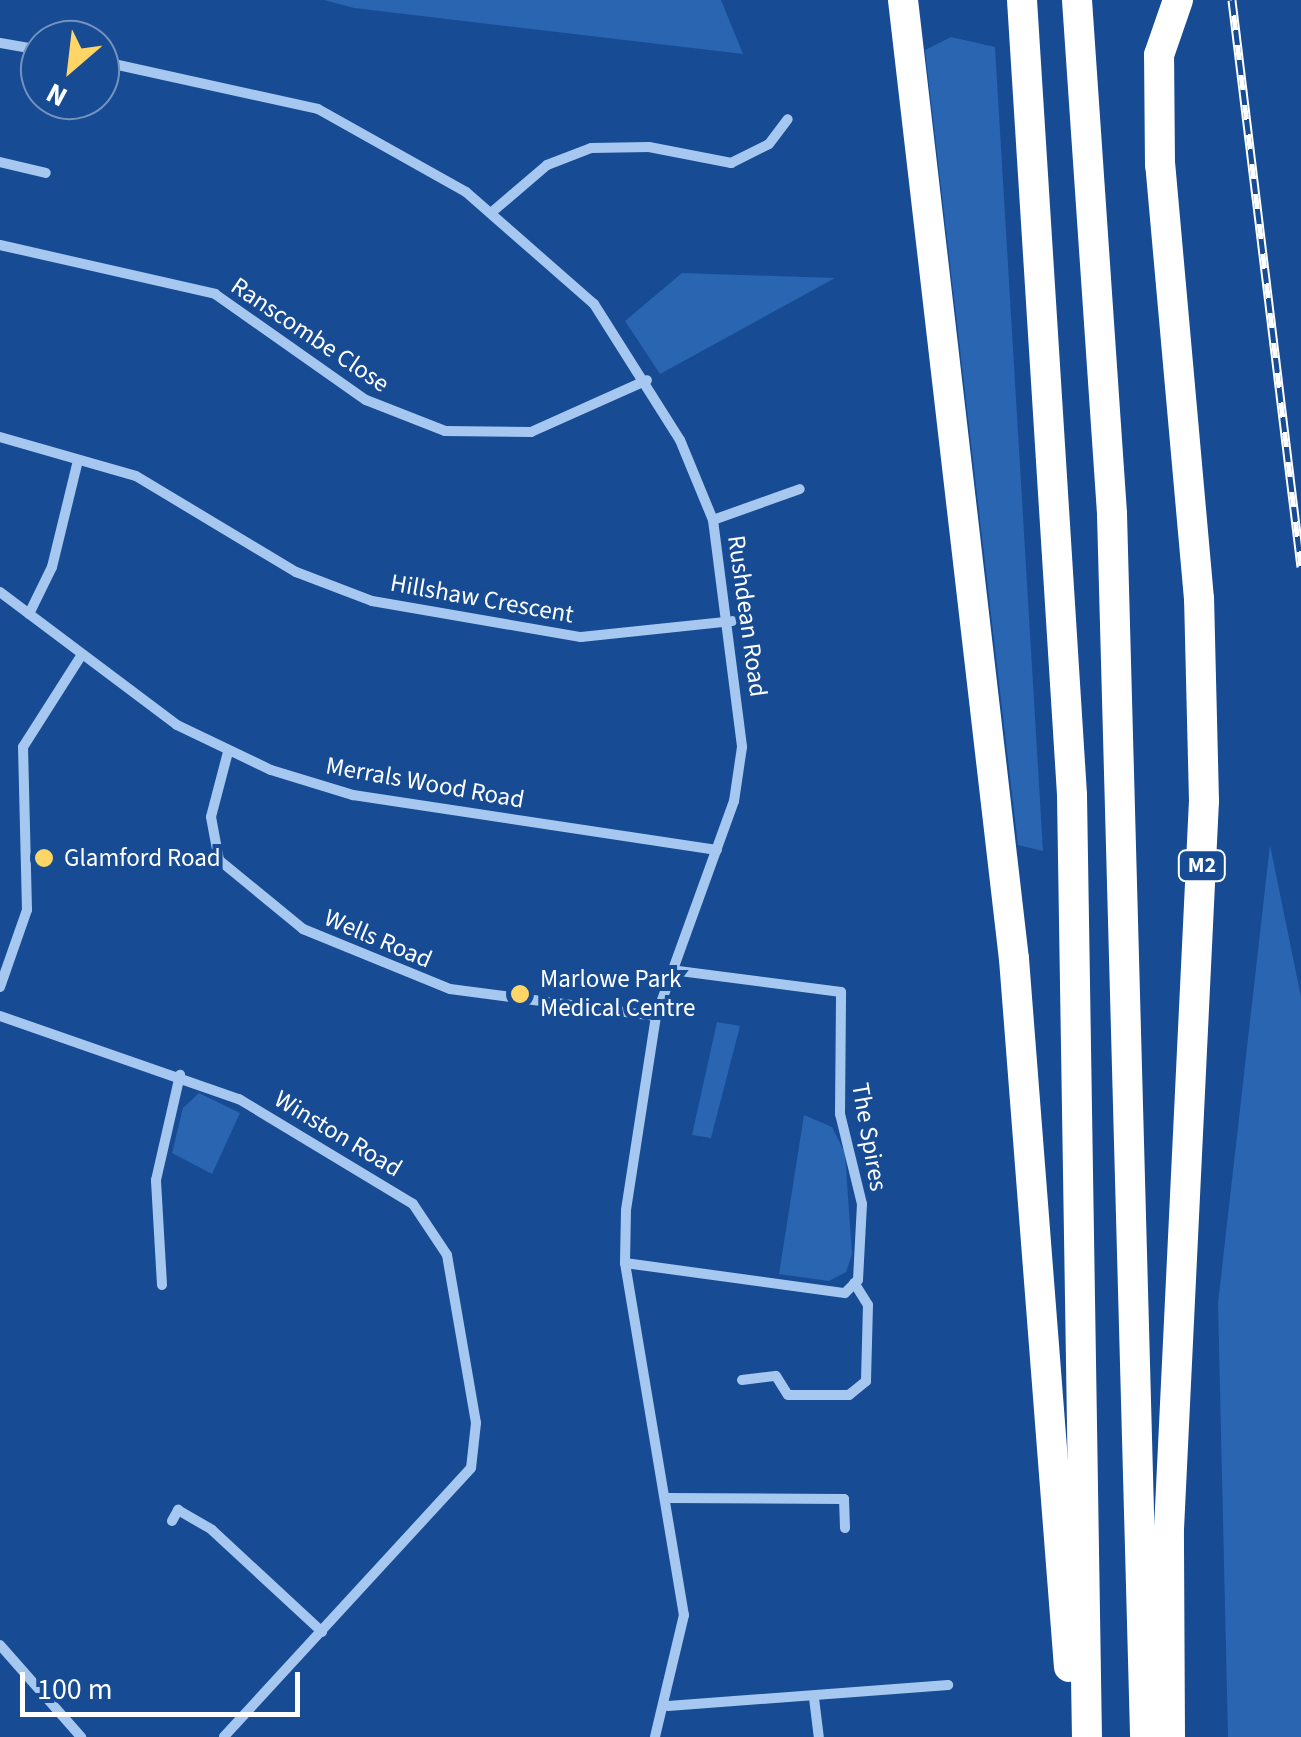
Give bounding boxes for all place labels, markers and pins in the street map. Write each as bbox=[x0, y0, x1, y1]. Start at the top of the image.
place label: Glamford Road bbox=[64, 843, 221, 873]
marker: Glamford Road bbox=[33, 847, 55, 869]
place label: Marlowe Park Medical Centre bbox=[540, 965, 695, 1024]
marker: Marlowe Park Medical Centre bbox=[509, 983, 531, 1005]

